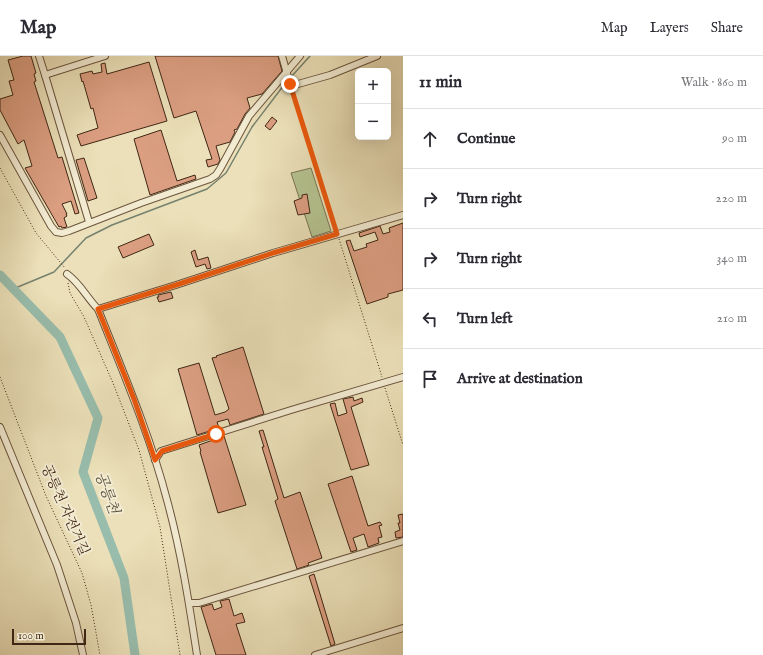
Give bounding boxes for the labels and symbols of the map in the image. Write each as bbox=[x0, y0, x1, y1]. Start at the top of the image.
route end bbox=[281, 75, 299, 93]
route start bbox=[207, 425, 225, 443]
street label: 공릉천 자전거길 bbox=[37, 462, 93, 558]
water label: 공릉천 bbox=[91, 469, 124, 518]
scale bar bbox=[12, 627, 86, 646]

